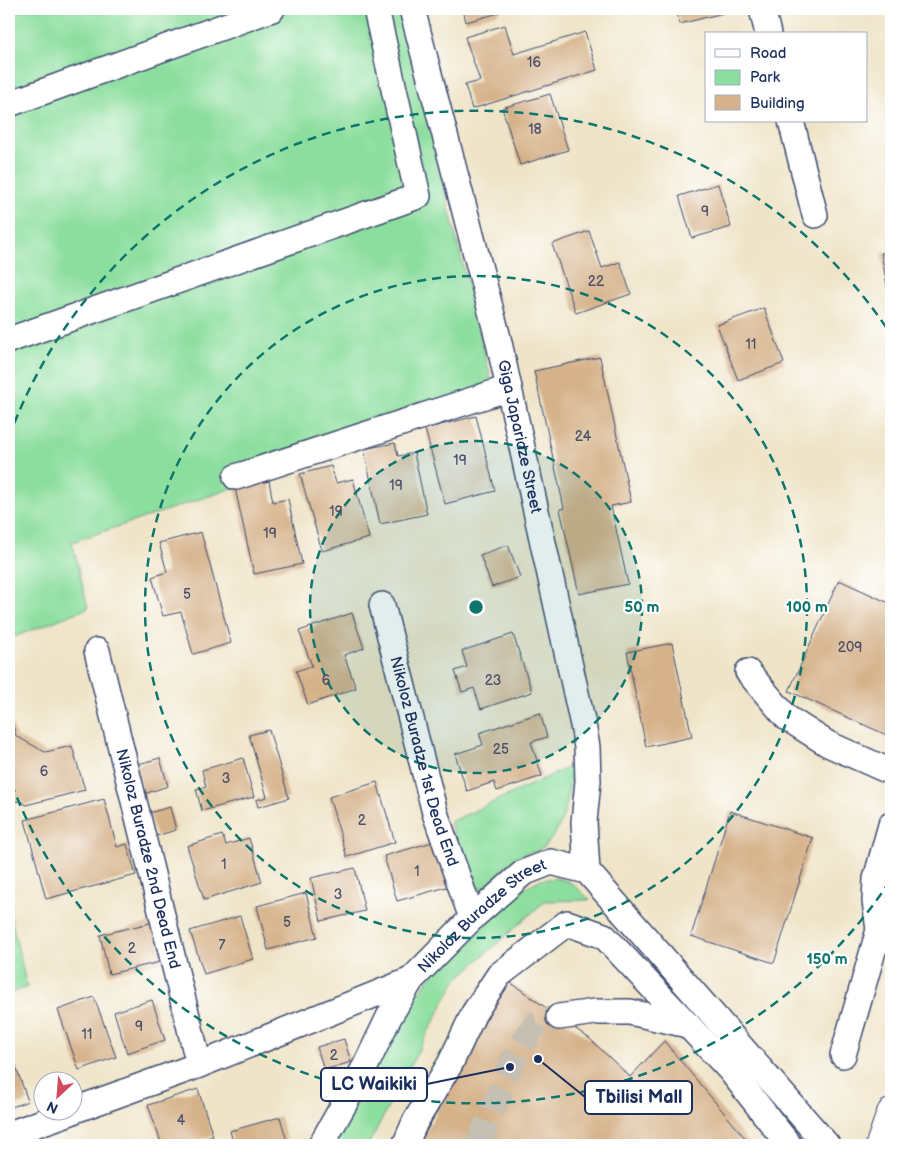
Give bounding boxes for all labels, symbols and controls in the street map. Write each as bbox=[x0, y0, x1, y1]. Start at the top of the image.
legend bbox=[705, 32, 868, 122]
text: Road bbox=[750, 44, 786, 63]
house number: 16 bbox=[527, 54, 541, 71]
text: Park bbox=[750, 68, 781, 87]
text: Building bbox=[750, 94, 805, 113]
house number: 18 bbox=[528, 121, 542, 138]
house number: 9 bbox=[701, 203, 709, 220]
house number: 22 bbox=[588, 273, 605, 290]
house number: 11 bbox=[746, 336, 756, 353]
street label: Giga Japaridze Street bbox=[494, 358, 546, 515]
house number: 24 bbox=[575, 428, 592, 445]
house number: 19 bbox=[453, 452, 467, 469]
house number: 19 bbox=[389, 477, 403, 494]
house number: 19 bbox=[329, 503, 343, 520]
house number: 19 bbox=[263, 525, 277, 542]
house number: 5 bbox=[183, 586, 191, 603]
centre of rings bbox=[467, 598, 485, 616]
text: 50 m bbox=[625, 598, 660, 617]
text: 100 m bbox=[786, 598, 828, 617]
house number: 209 bbox=[838, 639, 862, 656]
street label: Nikoloz Buradze 1st Dead End bbox=[386, 654, 463, 869]
house number: 6 bbox=[322, 672, 331, 689]
house number: 23 bbox=[485, 672, 501, 689]
house number: 25 bbox=[493, 741, 509, 758]
street label: Nikoloz Buradze 2nd Dead End bbox=[111, 746, 185, 970]
house number: 6 bbox=[40, 763, 49, 780]
house number: 3 bbox=[222, 770, 230, 787]
house number: 2 bbox=[358, 812, 367, 829]
street label: Nikoloz Buradze Street bbox=[414, 855, 549, 977]
house number: 1 bbox=[221, 856, 227, 873]
house number: 1 bbox=[414, 863, 420, 880]
house number: 3 bbox=[334, 886, 342, 903]
house number: 5 bbox=[283, 914, 291, 931]
house number: 7 bbox=[219, 937, 226, 954]
house number: 2 bbox=[128, 940, 136, 956]
text: 150 m bbox=[806, 950, 848, 969]
house number: 9 bbox=[135, 1018, 143, 1035]
house number: 11 bbox=[82, 1026, 92, 1043]
house number: 2 bbox=[330, 1047, 339, 1064]
callout: LC Waikiki bbox=[321, 1068, 427, 1101]
north arrow bbox=[32, 1072, 82, 1122]
text: LC Waikiki bbox=[331, 1074, 417, 1095]
callout: Tbilisi Mall bbox=[585, 1081, 692, 1114]
text: Tbilisi Mall bbox=[595, 1087, 683, 1108]
text: N bbox=[44, 1097, 61, 1117]
house number: 4 bbox=[177, 1112, 186, 1129]

